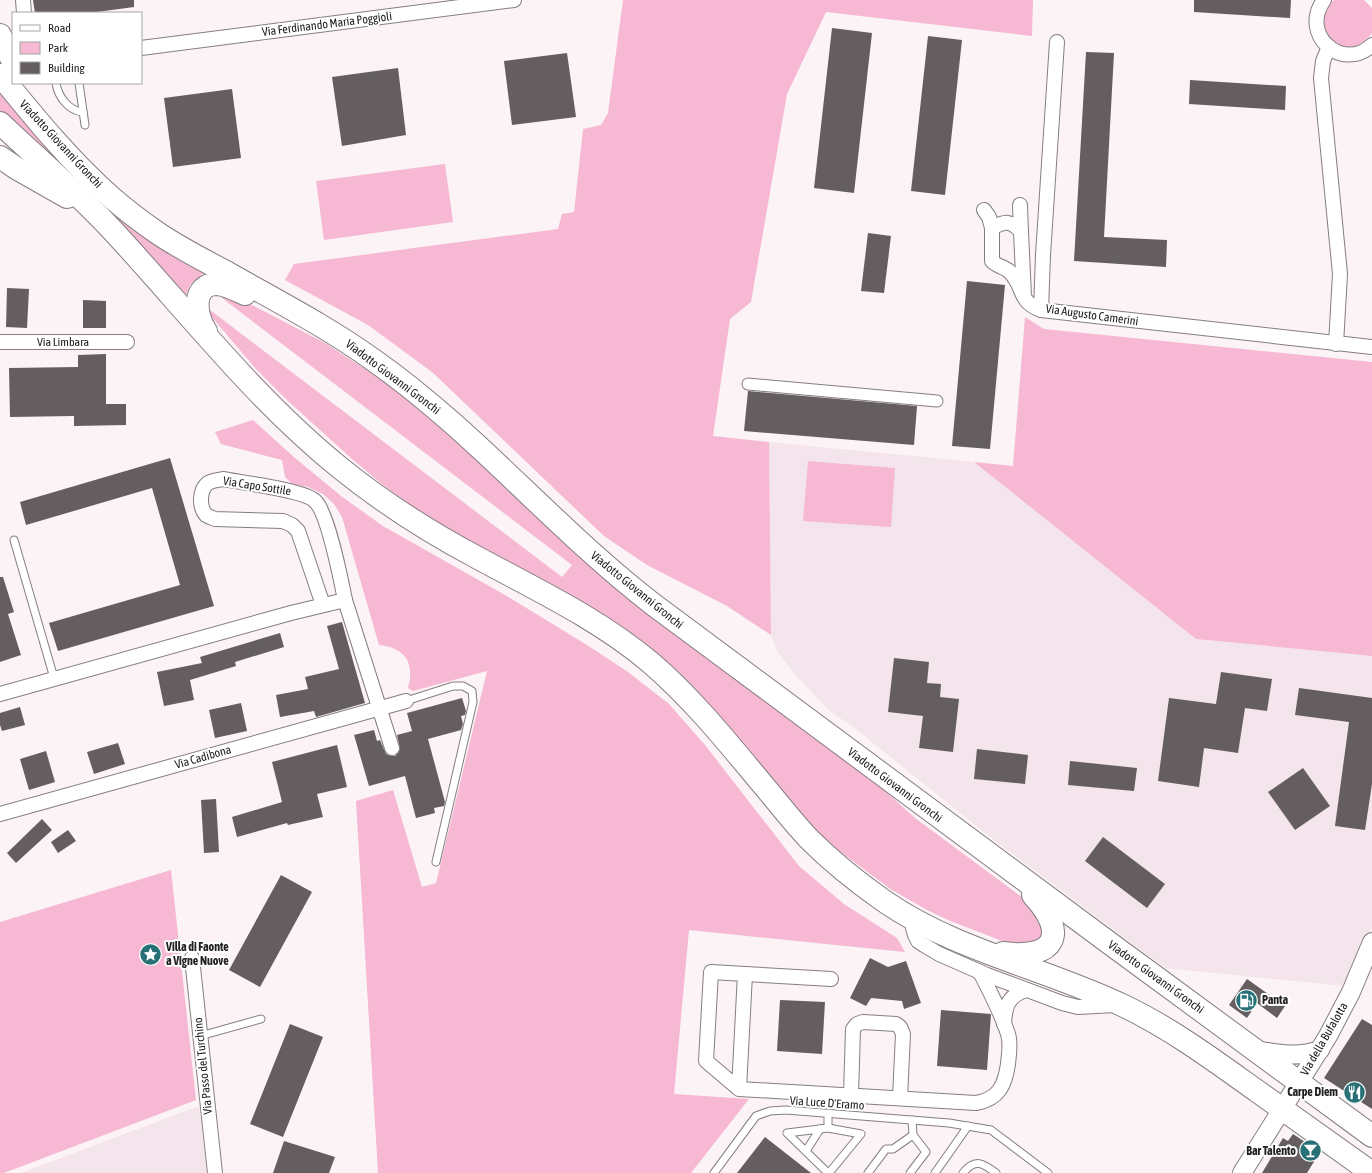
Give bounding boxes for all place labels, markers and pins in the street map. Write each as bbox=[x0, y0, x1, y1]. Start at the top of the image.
place label: Villa di Faonte a Vigne Nuove bbox=[165, 940, 229, 968]
place icon: Villa di Faonte a Vigne Nuove bbox=[137, 941, 163, 967]
fuel station icon: Panta bbox=[1233, 987, 1259, 1013]
place label: Panta bbox=[1262, 993, 1288, 1007]
restaurant icon: Carpe Diem bbox=[1341, 1079, 1367, 1105]
place label: Carpe Diem bbox=[1287, 1085, 1338, 1099]
bar icon: Bar Talento bbox=[1298, 1138, 1324, 1164]
place label: Bar Talento bbox=[1246, 1144, 1296, 1158]

